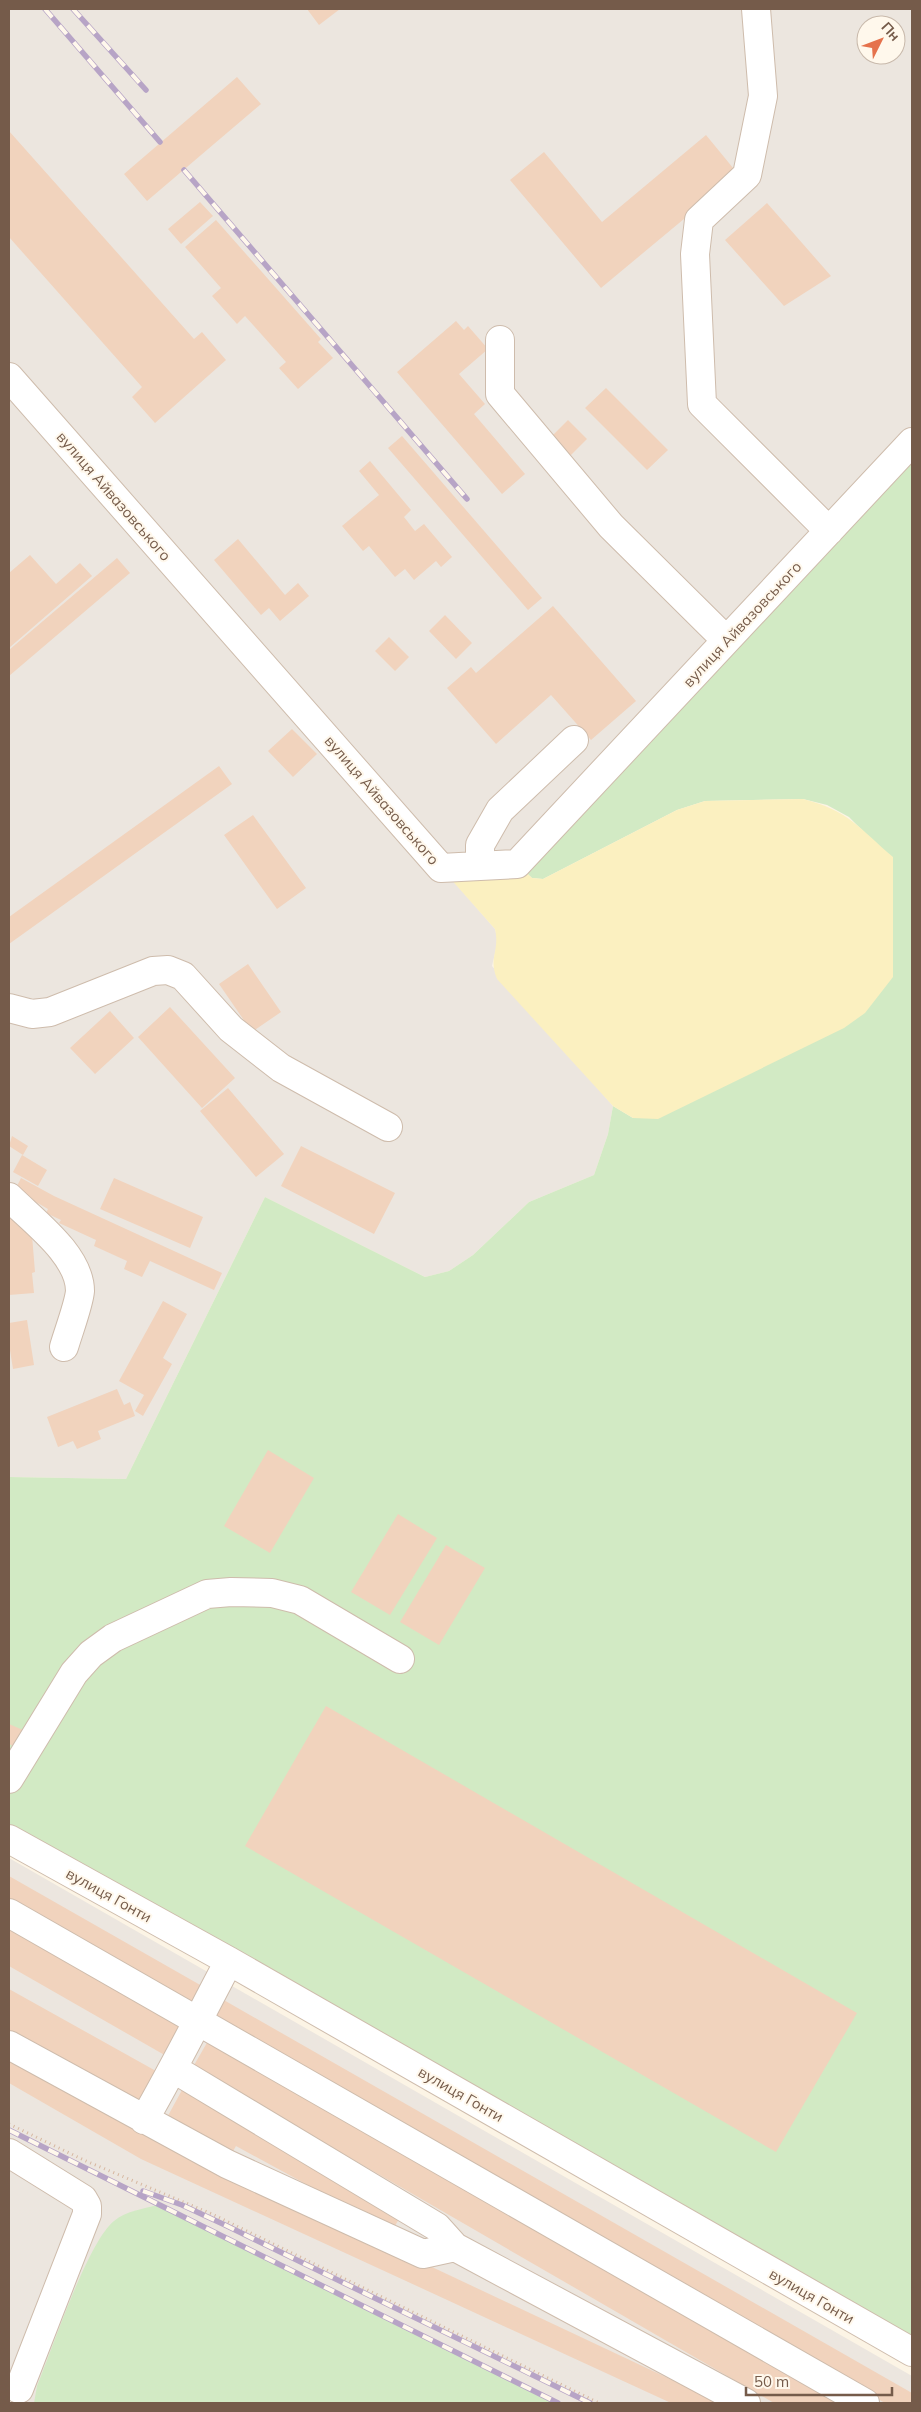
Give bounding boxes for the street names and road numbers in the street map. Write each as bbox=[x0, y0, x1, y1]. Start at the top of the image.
street label: вулиця Айвазовського bbox=[53, 427, 175, 565]
street label: вулиця Айвазовського bbox=[679, 557, 805, 691]
street label: вулиця Айвазовського bbox=[321, 731, 443, 869]
street label: вулиця Гонти bbox=[63, 1864, 155, 1926]
street label: вулиця Гонти bbox=[415, 2062, 507, 2126]
street label: вулиця Гонти bbox=[766, 2264, 858, 2328]

